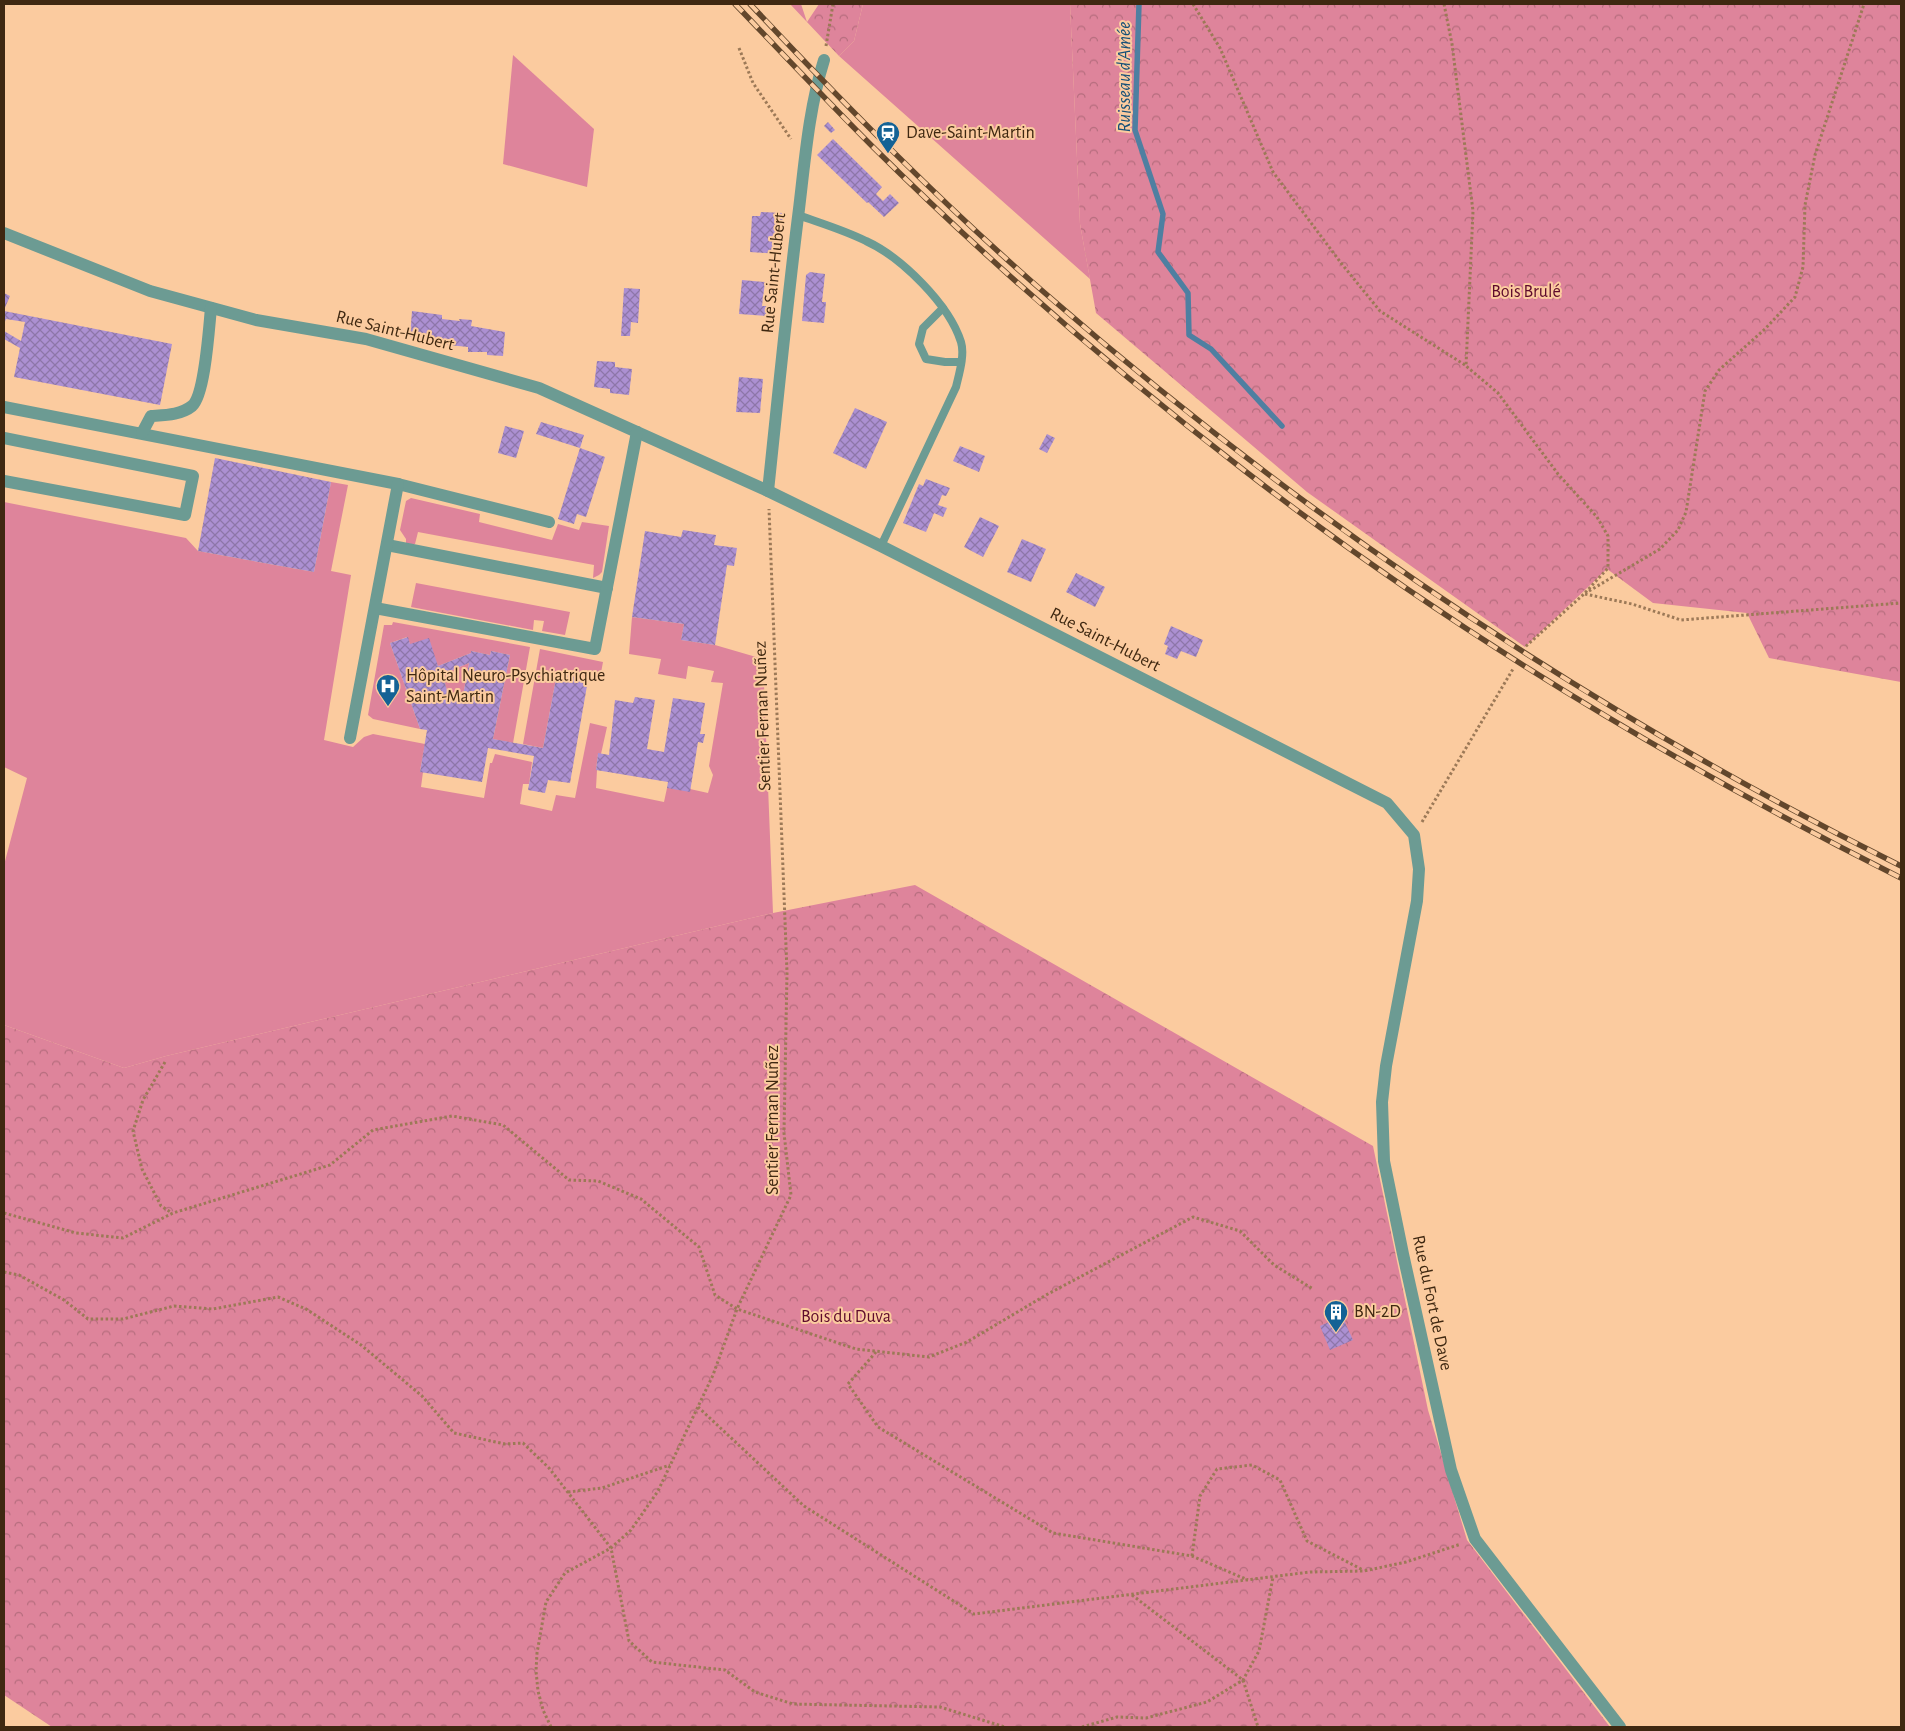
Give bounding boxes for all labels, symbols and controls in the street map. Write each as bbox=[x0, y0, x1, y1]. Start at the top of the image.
water label: Ruisseau d'Amée bbox=[1115, 22, 1134, 132]
station icon: Dave-Saint-Martin bbox=[875, 120, 901, 154]
place label: Dave-Saint-Martin bbox=[906, 124, 1035, 142]
street label: Rue Saint-Hubert bbox=[759, 212, 789, 334]
park label: Bois Brulé bbox=[1491, 283, 1561, 301]
street label: Rue Saint-Hubert bbox=[334, 308, 456, 354]
street label: Rue Saint-Hubert bbox=[1047, 605, 1163, 676]
street label: Sentier Fernan Nuñez bbox=[751, 641, 775, 791]
place label: Hôpital Neuro-Psychiatrique Saint-Martin bbox=[406, 667, 605, 706]
hospital icon: Hôpital Neuro-Psychiatrique Saint-Martin bbox=[375, 673, 401, 707]
street label: Sentier Fernan Nuñez bbox=[764, 1045, 782, 1195]
street label: Rue du Fort de Dave bbox=[1409, 1234, 1455, 1372]
building icon: BN-2D bbox=[1323, 1299, 1349, 1333]
place label: BN-2D bbox=[1354, 1303, 1401, 1321]
park label: Bois du Duva bbox=[801, 1308, 891, 1326]

